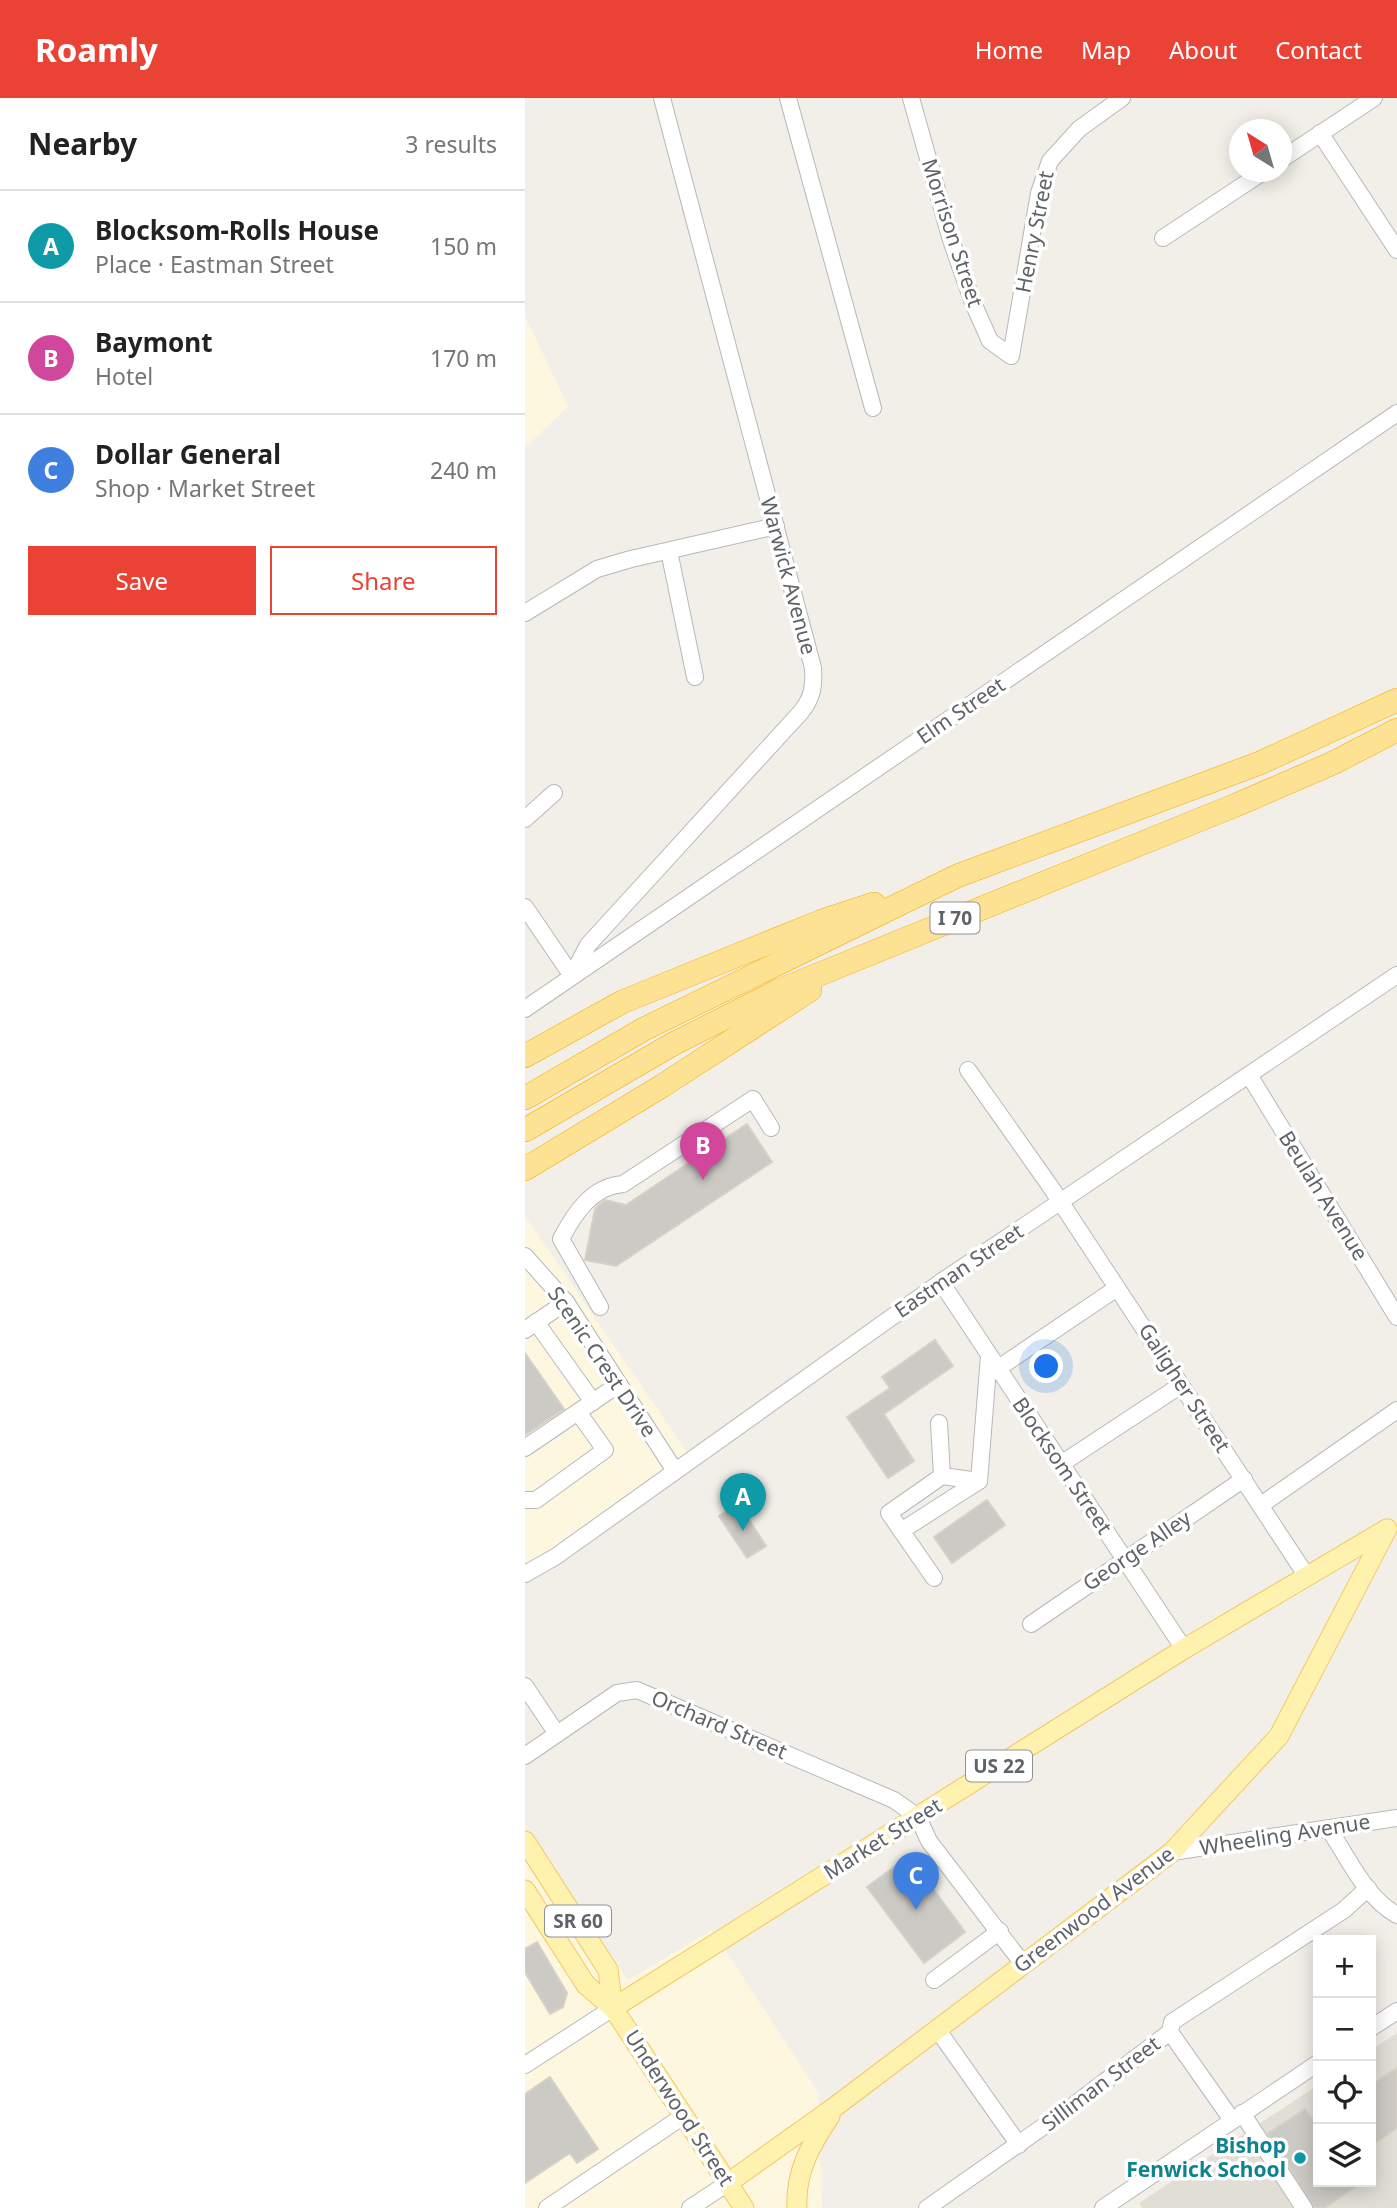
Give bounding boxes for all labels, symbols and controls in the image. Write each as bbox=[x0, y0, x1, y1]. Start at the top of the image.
text: Roamly bbox=[35, 27, 158, 72]
text: Home bbox=[975, 33, 1043, 66]
text: Map bbox=[1081, 33, 1131, 66]
text: About bbox=[1169, 33, 1237, 66]
text: Contact bbox=[1275, 33, 1362, 66]
north arrow bbox=[1229, 119, 1292, 182]
text: Nearby bbox=[28, 123, 137, 164]
text: 3 results bbox=[405, 128, 497, 160]
street label: Morrison Street bbox=[916, 155, 990, 311]
street label: Henry Street bbox=[1008, 168, 1060, 295]
text: Blocksom-Rolls House bbox=[95, 212, 379, 248]
text: A bbox=[43, 230, 59, 262]
text: 150 m bbox=[430, 230, 497, 262]
text: Place · Eastman Street bbox=[95, 248, 334, 280]
text: Baymont bbox=[95, 324, 213, 360]
text: B bbox=[43, 342, 59, 374]
text: 170 m bbox=[430, 342, 497, 374]
text: Hotel bbox=[95, 360, 153, 392]
text: Dollar General bbox=[95, 436, 281, 472]
text: C bbox=[44, 454, 58, 486]
text: 240 m bbox=[430, 454, 497, 486]
text: Shop · Market Street bbox=[95, 472, 315, 504]
street label: Warwick Avenue bbox=[754, 494, 823, 658]
button: Save bbox=[28, 546, 256, 615]
button: Share bbox=[270, 546, 497, 615]
street label: Elm Street bbox=[911, 670, 1010, 750]
road number: I 70 bbox=[931, 902, 979, 933]
pin: B bbox=[680, 1122, 726, 1180]
street label: Beulah Avenue bbox=[1273, 1125, 1375, 1266]
street label: Eastman Street bbox=[889, 1217, 1029, 1324]
street label: Scenic Crest Drive bbox=[542, 1281, 664, 1442]
street label: Galigher Street bbox=[1133, 1318, 1237, 1458]
your location bbox=[1029, 1349, 1063, 1383]
street label: Blocksom Street bbox=[1007, 1391, 1119, 1540]
pin: A bbox=[720, 1473, 766, 1531]
street label: George Alley bbox=[1077, 1503, 1196, 1597]
street label: Orchard Street bbox=[647, 1683, 792, 1765]
road number: US 22 bbox=[966, 1750, 1032, 1782]
street label: Market Street bbox=[818, 1790, 947, 1886]
street label: Wheeling Avenue bbox=[1198, 1807, 1372, 1861]
street label: Greenwood Avenue bbox=[1007, 1840, 1179, 1979]
pin: C bbox=[893, 1852, 939, 1910]
road number: SR 60 bbox=[545, 1906, 611, 1937]
map controls bbox=[1313, 1935, 1376, 2187]
button: + bbox=[1313, 1935, 1376, 1998]
button: − bbox=[1313, 1998, 1376, 2061]
street label: Underwood Street bbox=[619, 2024, 741, 2191]
street label: Silliman Street bbox=[1035, 2029, 1166, 2137]
button: locate bbox=[1313, 2061, 1376, 2124]
button: layers bbox=[1313, 2124, 1376, 2187]
place label: Bishop Fenwick School bbox=[1126, 2131, 1286, 2183]
marker: Bishop Fenwick School bbox=[1292, 2150, 1308, 2166]

